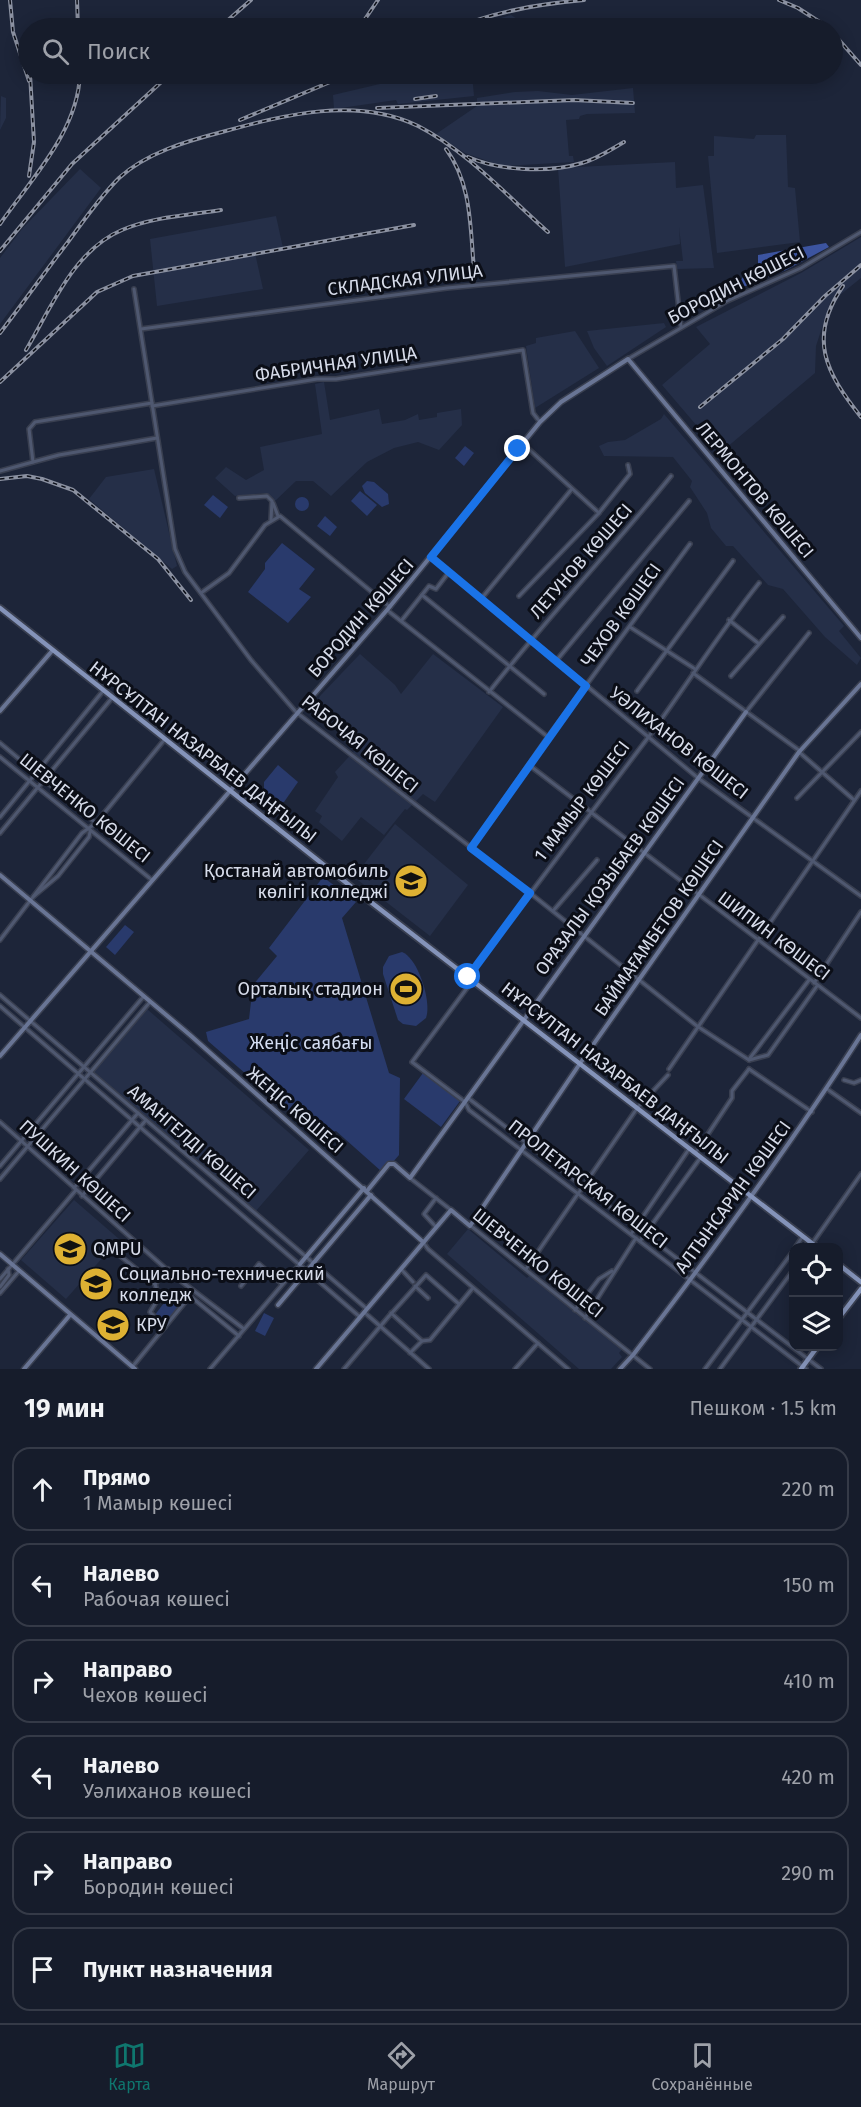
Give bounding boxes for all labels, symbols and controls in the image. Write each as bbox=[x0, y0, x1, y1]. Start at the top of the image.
search box bbox=[18, 18, 843, 84]
icon: search bbox=[39, 35, 72, 68]
text: Поиск bbox=[87, 38, 150, 65]
street label: БОРОДИН КӨШЕСІ bbox=[664, 241, 808, 329]
street label: СКЛАДСКАЯ УЛИЦА bbox=[326, 259, 485, 300]
street label: ФАБРИЧНАЯ УЛИЦА bbox=[254, 342, 419, 386]
street label: ЛЕРМОНТОВ КӨШЕСІ bbox=[692, 417, 818, 563]
route end bbox=[504, 435, 530, 461]
street label: ЛЕТУНОВ КӨШЕСІ bbox=[525, 499, 637, 623]
street label: БОРОДИН КӨШЕСІ bbox=[303, 554, 419, 682]
street label: ЧЕХОВ КӨШЕСІ bbox=[576, 559, 666, 671]
street label: НҰРСҰЛТАН НАЗАРБАЕВ ДАҢҒЫЛЫ bbox=[85, 656, 321, 848]
street label: УӘЛИХАНОВ КӨШЕСІ bbox=[605, 682, 753, 804]
street label: РАБОЧАЯ КӨШЕСІ bbox=[297, 690, 423, 798]
street label: 1 МАМЫР КӨШЕСІ bbox=[530, 736, 634, 866]
street label: ШЕВЧЕНКО КӨШЕСІ bbox=[15, 748, 155, 868]
street label: ОРАЗАЛЫ ҚОЗЫБАЕВ КӨШЕСІ bbox=[531, 772, 689, 980]
street label: БАЙМАҒАМБЕТОВ КӨШЕСІ bbox=[590, 836, 728, 1020]
place label: Қостанай автомобиль көлігі колледжі bbox=[204, 860, 388, 903]
school or university icon: Қостанай автомобиль көлігі колледжі bbox=[393, 863, 429, 899]
street label: ШИПИН КӨШЕСІ bbox=[714, 887, 834, 985]
route start bbox=[454, 963, 480, 989]
sports icon: Орталық стадион bbox=[388, 971, 424, 1007]
street label: НҰРСҰЛТАН НАЗАРБАЕВ ДАҢҒЫЛЫ bbox=[497, 977, 733, 1169]
place label: Орталық стадион bbox=[238, 978, 383, 1000]
park label: Жеңіс саябағы bbox=[250, 1032, 372, 1054]
street label: ЖЕҢІС КӨШЕСІ bbox=[242, 1062, 348, 1158]
street label: АМАНГЕЛДІ КӨШЕСІ bbox=[123, 1080, 261, 1204]
street label: ПУШКИН КӨШЕСІ bbox=[15, 1115, 135, 1227]
street label: ПРОЛЕТАРСКАЯ КӨШЕСІ bbox=[504, 1115, 672, 1253]
street label: АЛТЫНСАРИН КӨШЕСІ bbox=[670, 1117, 796, 1277]
street label: ШЕВЧЕНКО КӨШЕСІ bbox=[468, 1203, 608, 1323]
school or university icon: QMPU bbox=[52, 1231, 88, 1267]
place label: QMPU bbox=[93, 1238, 142, 1260]
map controls bbox=[789, 1243, 843, 1351]
button: locate bbox=[789, 1243, 843, 1297]
place label: Социально-технический колледж bbox=[119, 1263, 325, 1306]
school or university icon: Социально-технический колледж bbox=[78, 1266, 114, 1302]
button: layers bbox=[789, 1297, 843, 1351]
school or university icon: КРУ bbox=[95, 1307, 131, 1343]
place label: КРУ bbox=[136, 1314, 167, 1336]
text: 19 мин bbox=[24, 1393, 105, 1424]
text: Пешком · 1.5 km bbox=[690, 1396, 837, 1420]
text: Прямо bbox=[83, 1464, 150, 1491]
icon: ahead bbox=[26, 1473, 59, 1506]
text: 220 m bbox=[782, 1477, 835, 1501]
text: 1 Мамыр көшесі bbox=[83, 1491, 233, 1515]
text: Налево bbox=[83, 1560, 159, 1587]
icon: left bbox=[26, 1569, 59, 1602]
text: 150 m bbox=[783, 1573, 835, 1597]
text: Рабочая көшесі bbox=[83, 1587, 230, 1611]
text: Направо bbox=[83, 1656, 172, 1683]
icon: right bbox=[26, 1665, 59, 1698]
text: 410 m bbox=[783, 1669, 835, 1693]
text: Чехов көшесі bbox=[83, 1683, 208, 1707]
text: Налево bbox=[83, 1752, 159, 1779]
icon: left bbox=[26, 1761, 59, 1794]
text: 420 m bbox=[781, 1765, 835, 1789]
text: Уәлиханов көшесі bbox=[83, 1779, 252, 1803]
text: Направо bbox=[83, 1848, 172, 1875]
icon: right bbox=[26, 1857, 59, 1890]
text: 290 m bbox=[781, 1861, 835, 1885]
text: Бородин көшесі bbox=[83, 1875, 234, 1899]
icon: arrive bbox=[26, 1953, 59, 1986]
text: Пункт назначения bbox=[83, 1956, 273, 1983]
tab: Карта bbox=[108, 2039, 151, 2094]
tab: Маршрут bbox=[367, 2039, 435, 2094]
tab: Сохранённые bbox=[651, 2039, 753, 2094]

